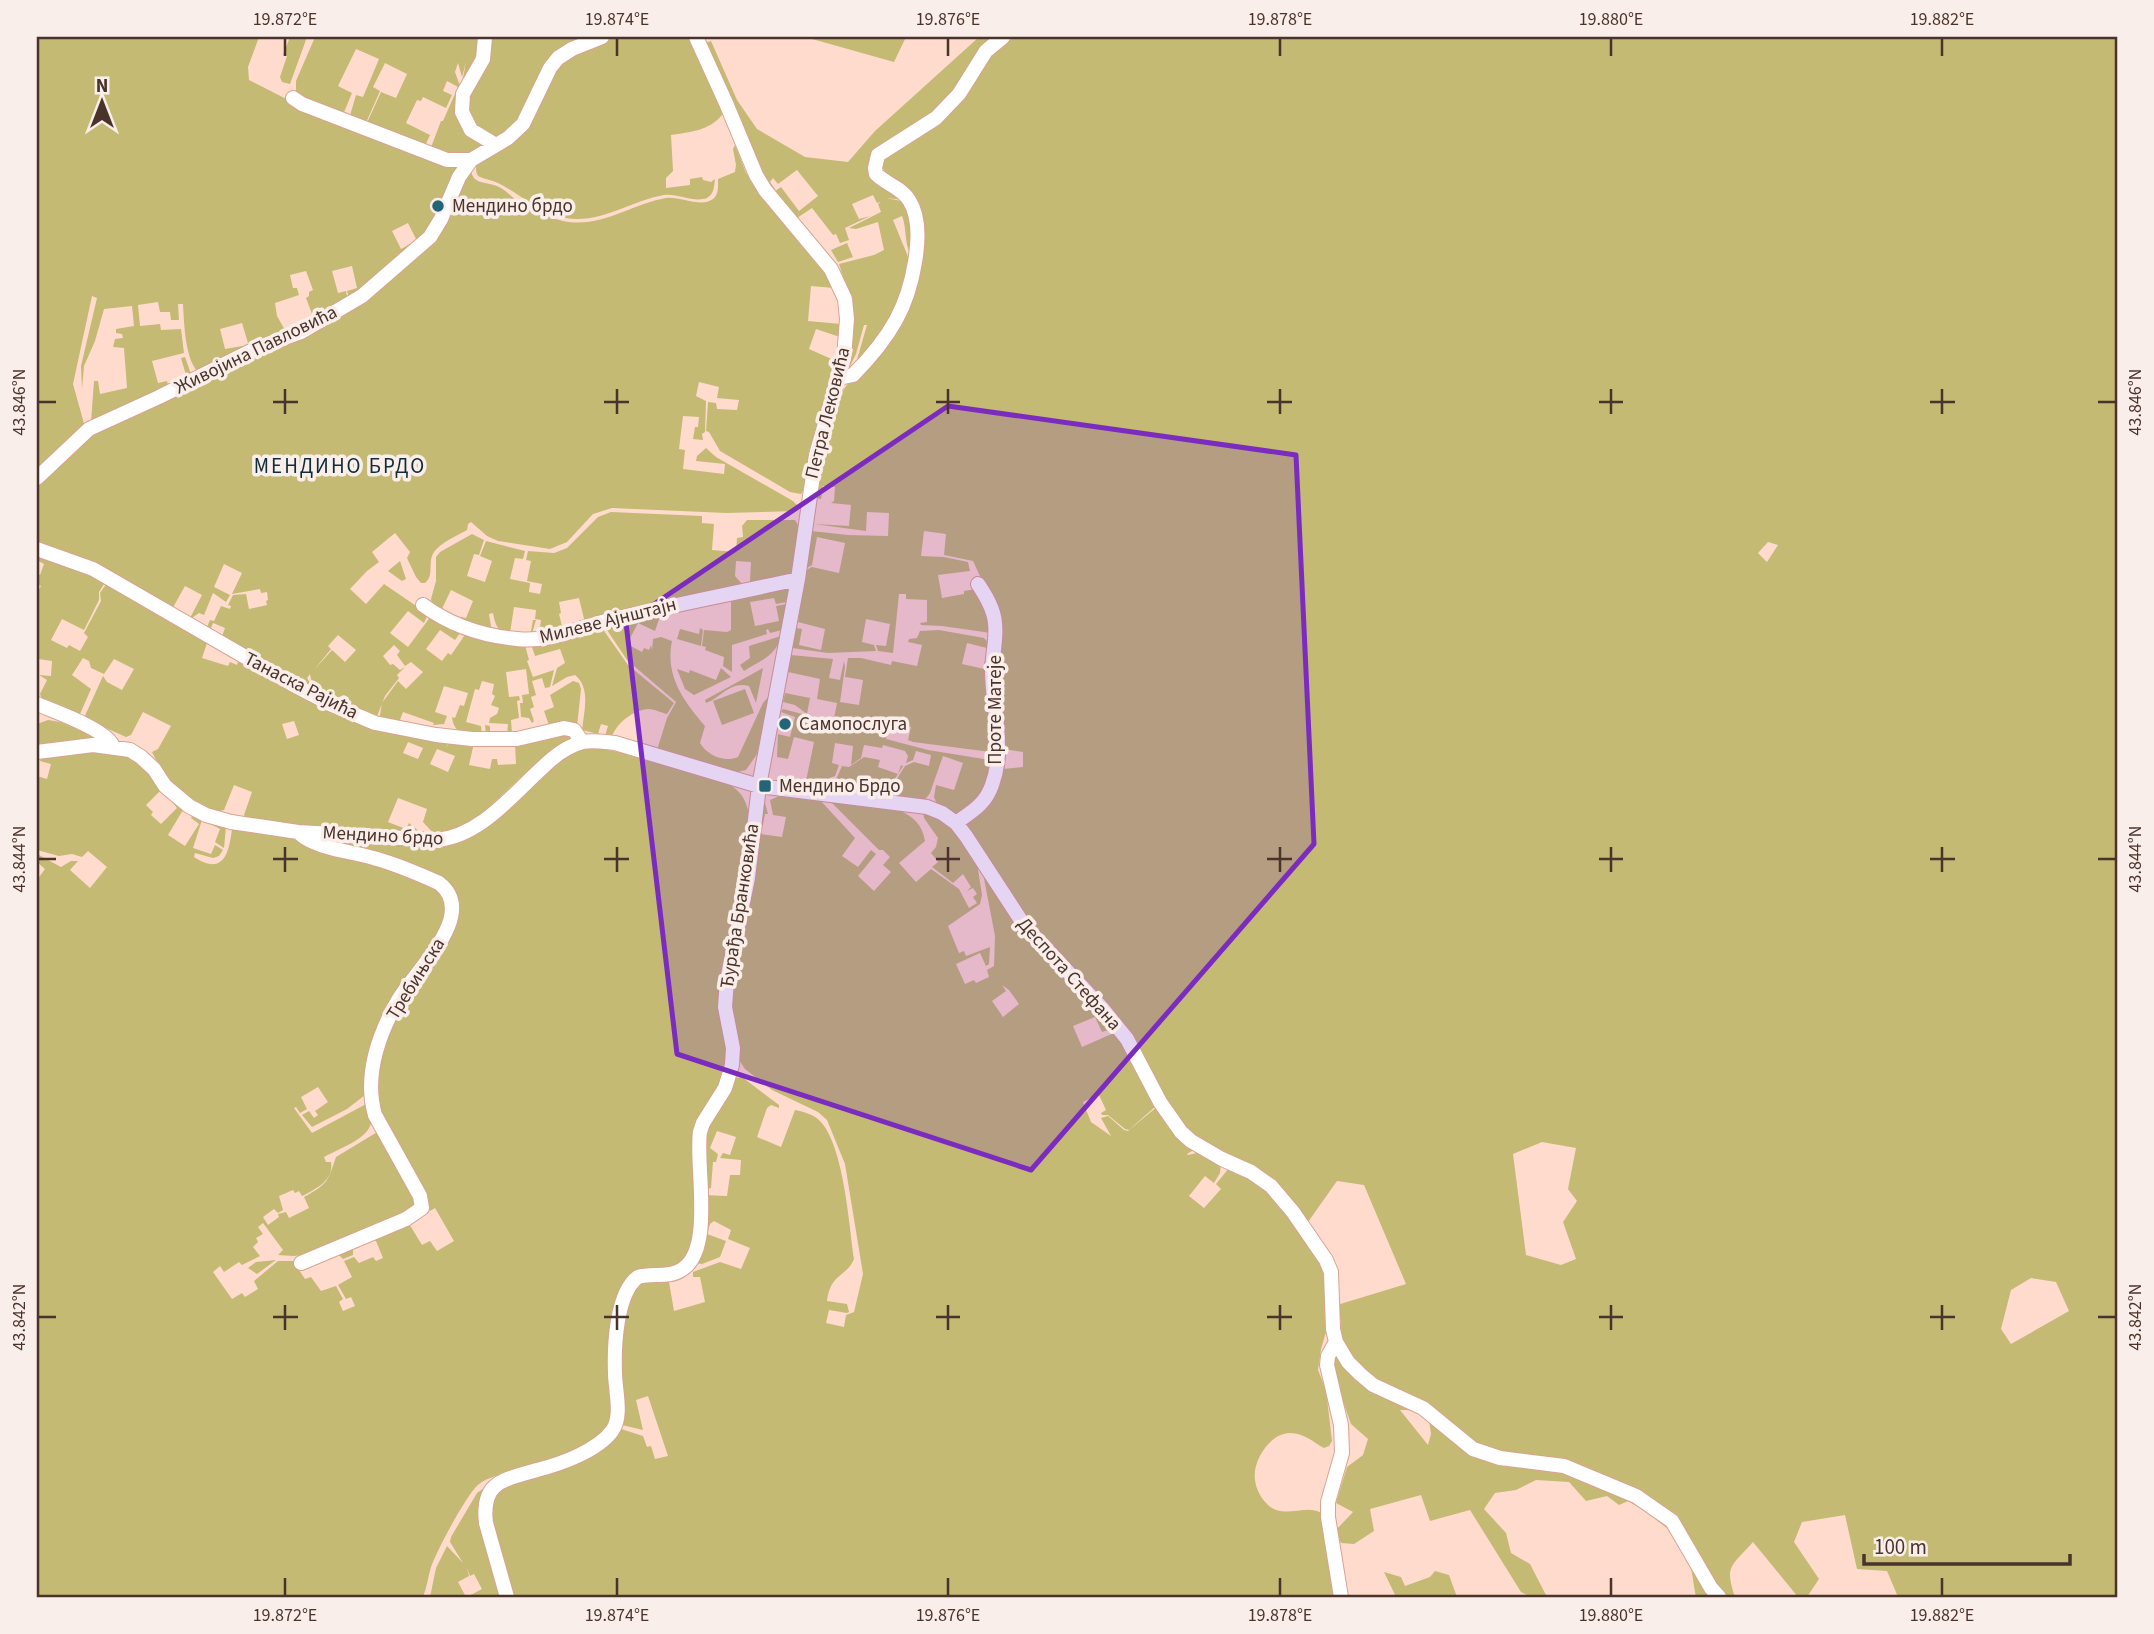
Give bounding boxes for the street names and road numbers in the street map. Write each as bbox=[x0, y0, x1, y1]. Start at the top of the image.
street label: Живојина Павловића bbox=[170, 299, 342, 401]
street label: Петра Лековића bbox=[799, 344, 857, 482]
street label: Милеве Ајнштајн bbox=[537, 591, 679, 651]
street label: Танаска Рајића bbox=[239, 646, 363, 726]
street label: Проте Матеје bbox=[982, 655, 1009, 765]
street label: Мендино брдо bbox=[322, 819, 444, 853]
street label: Ђурађа Бранковића bbox=[714, 822, 766, 990]
street label: Деспота Стефана bbox=[1011, 911, 1127, 1037]
street label: Требињска bbox=[380, 933, 452, 1025]

